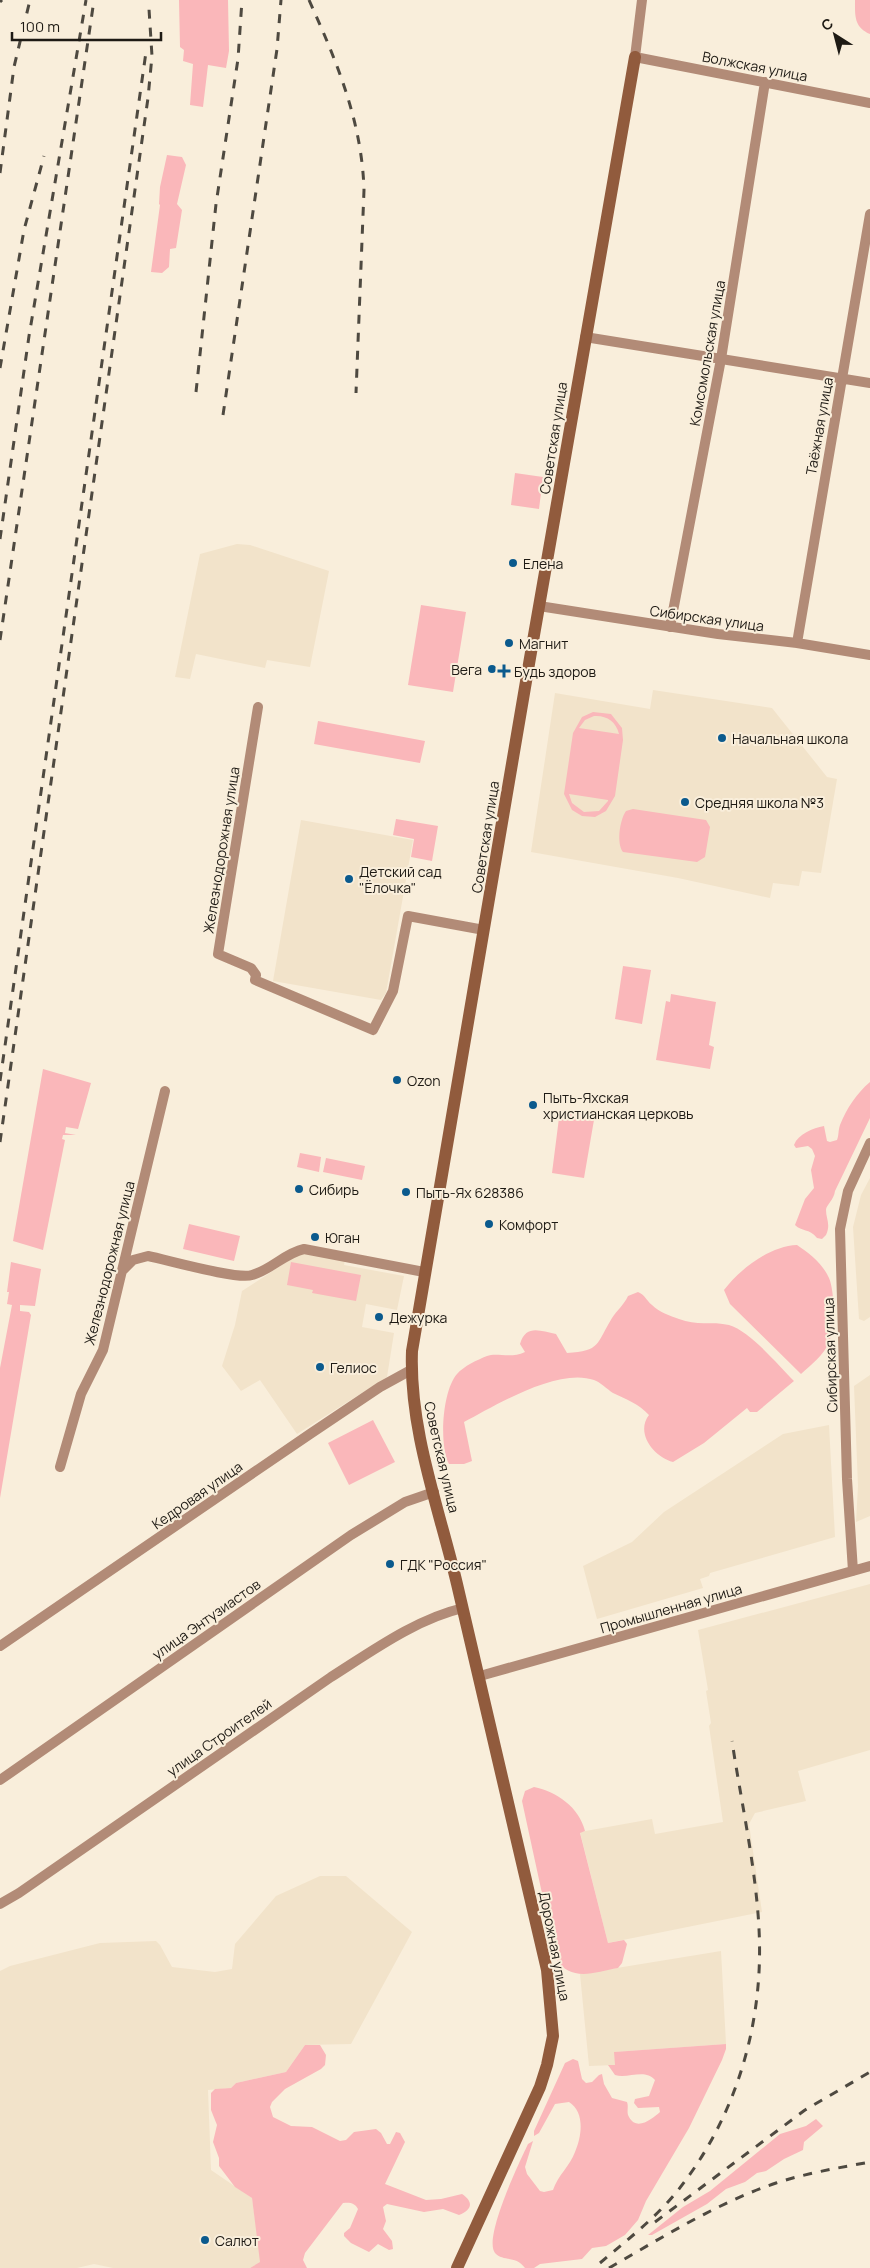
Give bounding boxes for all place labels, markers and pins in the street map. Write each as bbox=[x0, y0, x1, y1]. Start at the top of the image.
place label: Елена bbox=[523, 554, 563, 573]
marker: Елена bbox=[507, 557, 519, 569]
place label: Магнит bbox=[519, 634, 568, 653]
marker: Магнит bbox=[503, 637, 515, 649]
place label: Вега bbox=[451, 660, 482, 679]
place label: Будь здоров bbox=[514, 662, 597, 681]
marker: Вега bbox=[486, 663, 498, 675]
marker: Будь здоров bbox=[498, 665, 510, 677]
place label: Начальная школа bbox=[732, 729, 848, 748]
marker: Начальная школа bbox=[716, 732, 728, 744]
place label: Средняя школа №3 bbox=[695, 793, 824, 812]
marker: Средняя школа №3 bbox=[679, 796, 691, 808]
place label: Детский сад "Ёлочка" bbox=[359, 862, 442, 897]
marker: Детский сад "Ёлочка" bbox=[343, 873, 355, 885]
place label: Ozon bbox=[407, 1071, 441, 1090]
marker: Ozon bbox=[391, 1074, 403, 1086]
place label: Пыть-Яхская христианская церковь bbox=[543, 1088, 694, 1123]
marker: Пыть-Яхская христианская церковь bbox=[527, 1099, 539, 1111]
place label: Сибирь bbox=[309, 1180, 359, 1199]
marker: Сибирь bbox=[293, 1183, 305, 1195]
place label: Пыть-Ях 628386 bbox=[416, 1183, 524, 1202]
marker: Пыть-Ях 628386 bbox=[400, 1186, 412, 1198]
place label: Комфорт bbox=[499, 1215, 558, 1234]
marker: Комфорт bbox=[483, 1218, 495, 1230]
place label: Юган bbox=[325, 1228, 360, 1247]
marker: Юган bbox=[309, 1231, 321, 1243]
place label: Дежурка bbox=[389, 1308, 447, 1327]
marker: Дежурка bbox=[373, 1311, 385, 1323]
place label: Гелиос bbox=[330, 1358, 377, 1377]
marker: Гелиос bbox=[314, 1361, 326, 1373]
place label: ГДК "Россия" bbox=[400, 1555, 487, 1574]
marker: ГДК "Россия" bbox=[384, 1558, 396, 1570]
place label: Салют bbox=[215, 2231, 259, 2250]
marker: Салют bbox=[199, 2234, 211, 2246]

